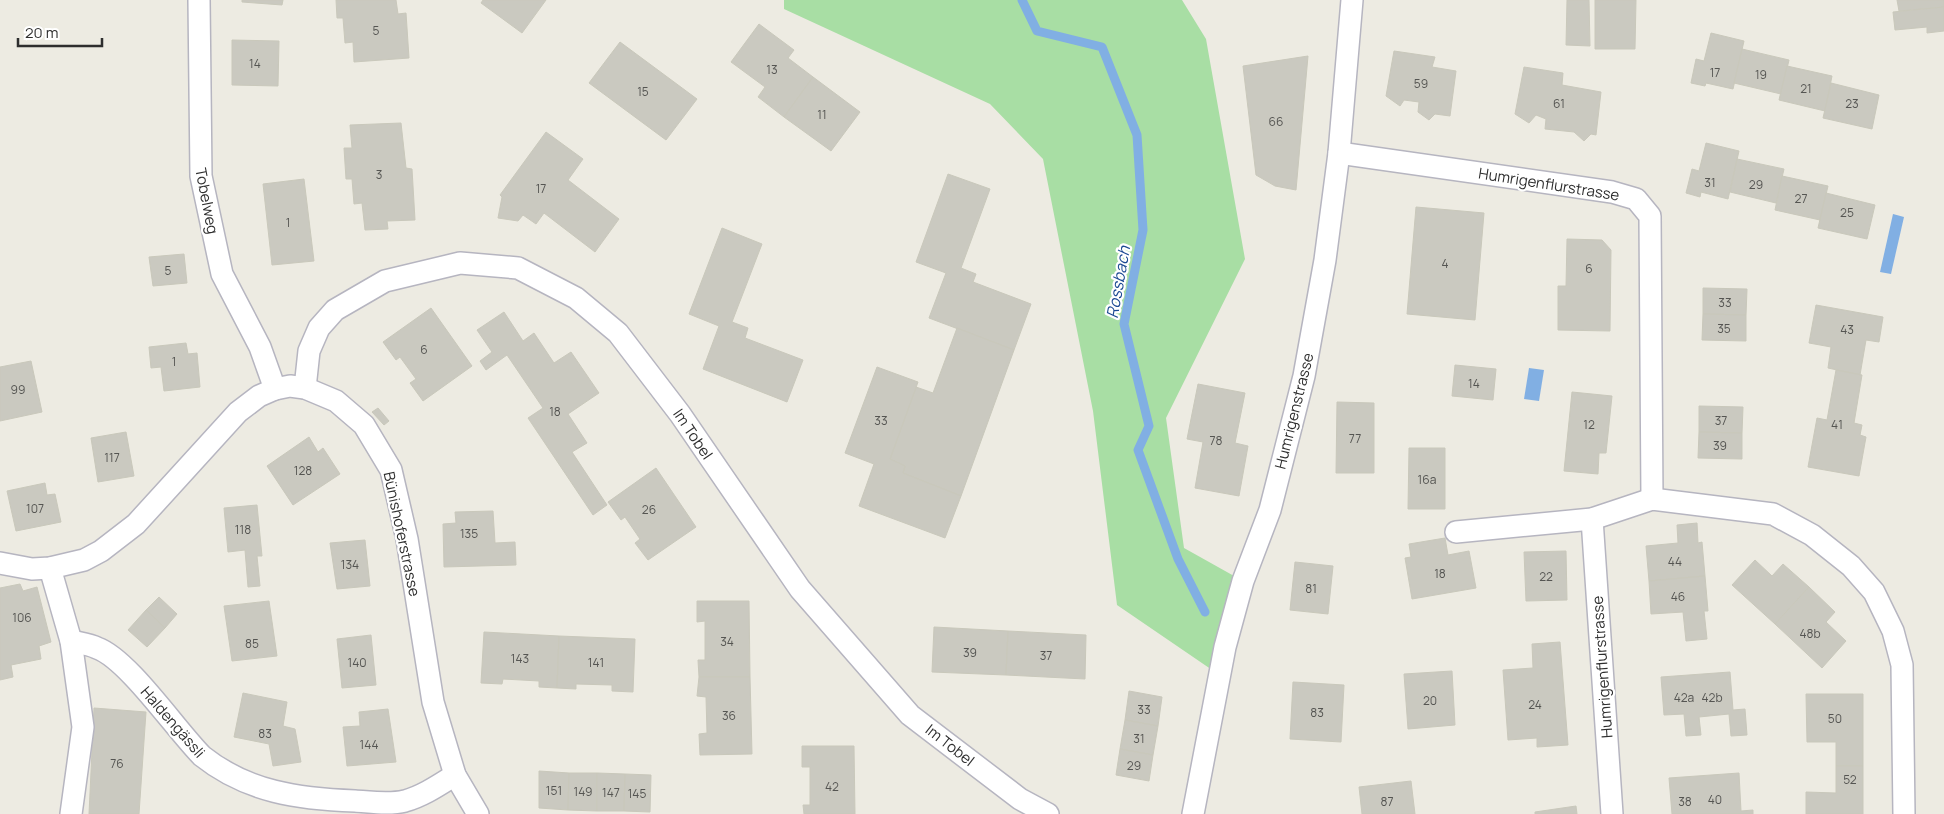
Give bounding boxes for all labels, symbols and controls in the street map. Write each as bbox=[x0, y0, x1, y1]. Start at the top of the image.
scale bar bbox=[18, 15, 101, 47]
text: 20 m bbox=[25, 22, 58, 43]
house number: 5 bbox=[373, 22, 380, 39]
house number: 14 bbox=[249, 55, 261, 72]
house number: 13 bbox=[766, 61, 778, 78]
house number: 17 bbox=[1710, 64, 1720, 81]
house number: 19 bbox=[1755, 66, 1767, 83]
house number: 59 bbox=[1414, 75, 1428, 92]
house number: 21 bbox=[1800, 80, 1812, 97]
house number: 15 bbox=[637, 83, 649, 100]
house number: 61 bbox=[1553, 95, 1565, 112]
house number: 23 bbox=[1845, 95, 1859, 112]
house number: 11 bbox=[817, 106, 827, 123]
house number: 66 bbox=[1269, 113, 1283, 130]
street label: Humrigenflurstrasse bbox=[1477, 162, 1621, 206]
street label: Tobelweg bbox=[190, 166, 224, 236]
house number: 3 bbox=[376, 166, 382, 183]
house number: 31 bbox=[1704, 174, 1716, 191]
house number: 29 bbox=[1749, 176, 1763, 193]
house number: 17 bbox=[536, 180, 546, 197]
house number: 27 bbox=[1795, 190, 1807, 207]
house number: 25 bbox=[1840, 204, 1854, 221]
house number: 1 bbox=[286, 214, 290, 231]
water label: Rossbach bbox=[1101, 244, 1135, 320]
house number: 4 bbox=[1441, 255, 1449, 272]
house number: 6 bbox=[1585, 260, 1593, 277]
house number: 5 bbox=[165, 262, 172, 279]
house number: 33 bbox=[1718, 294, 1732, 311]
house number: 35 bbox=[1717, 320, 1731, 337]
house number: 43 bbox=[1840, 321, 1854, 338]
house number: 6 bbox=[420, 341, 428, 358]
street label: Humrigenstrasse bbox=[1269, 351, 1319, 471]
house number: 1 bbox=[172, 353, 176, 370]
house number: 14 bbox=[1468, 375, 1480, 392]
house number: 99 bbox=[11, 381, 25, 398]
house number: 18 bbox=[549, 403, 561, 420]
street label: Im Tobel bbox=[668, 405, 718, 463]
house number: 33 bbox=[874, 412, 888, 429]
house number: 37 bbox=[1715, 412, 1727, 429]
house number: 12 bbox=[1583, 416, 1595, 433]
house number: 41 bbox=[1831, 416, 1843, 433]
house number: 77 bbox=[1349, 430, 1361, 447]
house number: 78 bbox=[1210, 432, 1223, 449]
house number: 39 bbox=[1713, 437, 1727, 454]
house number: 117 bbox=[104, 449, 120, 466]
house number: 128 bbox=[294, 462, 312, 479]
street label: Bünishoferstrasse bbox=[379, 470, 426, 598]
house number: 16a bbox=[1418, 471, 1436, 488]
house number: 107 bbox=[26, 500, 44, 517]
house number: 26 bbox=[642, 501, 656, 518]
house number: 118 bbox=[235, 521, 251, 538]
house number: 135 bbox=[460, 525, 478, 542]
house number: 44 bbox=[1668, 553, 1682, 570]
house number: 134 bbox=[341, 556, 359, 573]
house number: 18 bbox=[1434, 565, 1446, 582]
house number: 22 bbox=[1539, 568, 1553, 585]
house number: 81 bbox=[1305, 580, 1317, 597]
house number: 46 bbox=[1671, 588, 1685, 605]
street label: Humrigenflurstrasse bbox=[1587, 595, 1617, 739]
house number: 106 bbox=[12, 609, 32, 626]
house number: 48b bbox=[1799, 625, 1821, 642]
house number: 34 bbox=[720, 633, 734, 650]
house number: 85 bbox=[245, 635, 259, 652]
house number: 39 bbox=[963, 644, 977, 661]
house number: 37 bbox=[1040, 647, 1052, 664]
house number: 143 bbox=[511, 650, 529, 667]
house number: 140 bbox=[347, 654, 367, 671]
house number: 141 bbox=[588, 654, 604, 671]
street label: Haldengässli bbox=[136, 682, 210, 762]
house number: 42a bbox=[1674, 689, 1694, 706]
house number: 42b bbox=[1701, 689, 1723, 706]
house number: 20 bbox=[1423, 692, 1437, 709]
house number: 24 bbox=[1528, 696, 1542, 713]
house number: 33 bbox=[1137, 701, 1151, 718]
house number: 83 bbox=[1310, 704, 1324, 721]
house number: 36 bbox=[722, 707, 736, 724]
house number: 50 bbox=[1828, 710, 1842, 727]
street label: Im Tobel bbox=[921, 719, 979, 771]
house number: 83 bbox=[258, 725, 272, 742]
house number: 31 bbox=[1133, 730, 1145, 747]
house number: 144 bbox=[360, 736, 378, 753]
house number: 76 bbox=[110, 755, 124, 772]
house number: 29 bbox=[1127, 757, 1141, 774]
house number: 52 bbox=[1843, 771, 1857, 788]
house number: 42 bbox=[825, 778, 839, 795]
house number: 151 bbox=[546, 782, 562, 799]
house number: 149 bbox=[573, 783, 593, 800]
house number: 147 bbox=[602, 784, 620, 801]
house number: 145 bbox=[628, 785, 646, 802]
house number: 40 bbox=[1708, 791, 1722, 808]
house number: 87 bbox=[1381, 793, 1394, 810]
house number: 38 bbox=[1678, 793, 1692, 810]

